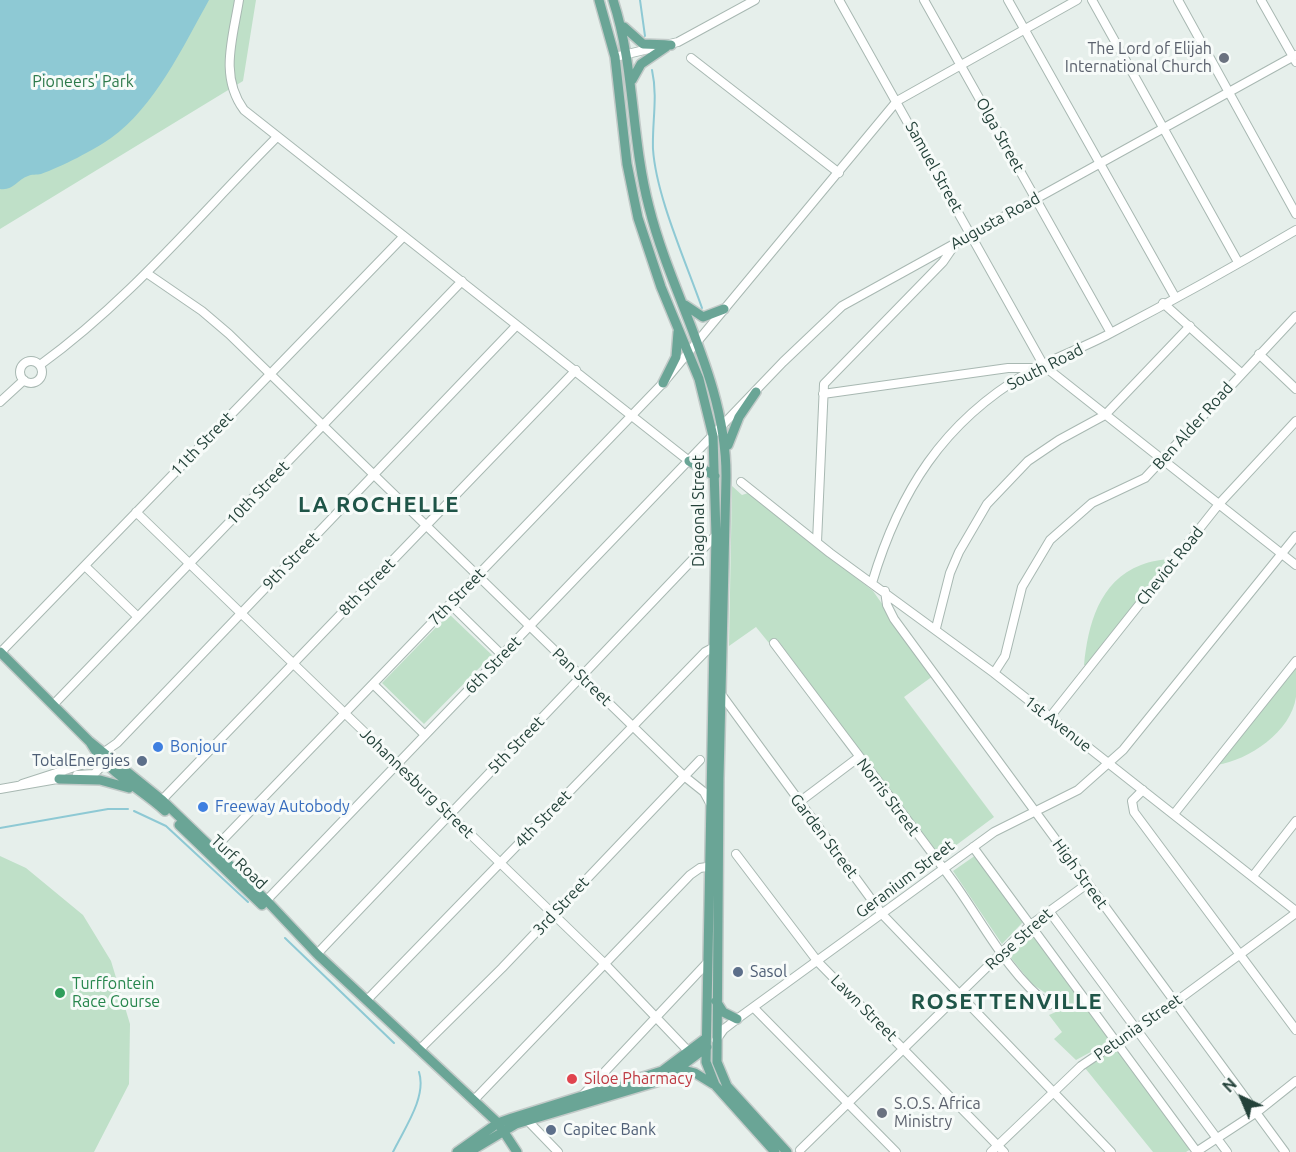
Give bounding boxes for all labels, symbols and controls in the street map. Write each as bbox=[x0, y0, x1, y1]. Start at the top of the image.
place label: The Lord of Elijah International Church bbox=[1065, 39, 1212, 77]
marker: The Lord of Elijah International Church bbox=[1217, 51, 1231, 65]
park label: Pioneers' Park bbox=[32, 72, 134, 92]
street label: Olga Street bbox=[972, 94, 1028, 176]
street label: Samuel Street bbox=[901, 118, 967, 216]
street label: Augusta Road bbox=[947, 188, 1043, 254]
street label: South Road bbox=[1004, 340, 1086, 394]
street label: Ben Alder Road bbox=[1149, 378, 1237, 474]
street label: 11th Street bbox=[167, 408, 237, 480]
street label: Diagonal Street bbox=[689, 455, 709, 567]
street label: 10th Street bbox=[223, 457, 293, 529]
district label: LA ROCHELLE bbox=[298, 492, 460, 518]
street label: Cheviot Road bbox=[1132, 523, 1208, 609]
street label: 9th Street bbox=[259, 528, 323, 594]
street label: 8th Street bbox=[335, 554, 399, 620]
street label: 7th Street bbox=[425, 564, 489, 630]
street label: 6th Street bbox=[461, 632, 525, 698]
street label: Pan Street bbox=[548, 644, 616, 710]
street label: 1st Avenue bbox=[1021, 692, 1095, 756]
street label: 5th Street bbox=[484, 712, 548, 778]
street label: Johannesburg Street bbox=[356, 724, 478, 842]
place label: Bonjour bbox=[170, 737, 227, 757]
marker: Bonjour bbox=[151, 740, 165, 754]
place label: TotalEnergies bbox=[32, 751, 130, 771]
marker: TotalEnergies bbox=[135, 754, 149, 768]
street label: Norris Street bbox=[853, 754, 923, 840]
street label: 4th Street bbox=[511, 786, 575, 852]
street label: Garden Street bbox=[786, 790, 862, 882]
place label: Freeway Autobody bbox=[215, 797, 350, 817]
marker: Freeway Autobody bbox=[196, 800, 210, 814]
street label: Turf Road bbox=[207, 831, 271, 893]
street label: High Street bbox=[1048, 835, 1112, 913]
street label: Geranium Street bbox=[852, 836, 958, 922]
street label: 3rd Street bbox=[529, 873, 593, 939]
street label: Rose Street bbox=[982, 904, 1056, 974]
place label: Sasol bbox=[750, 962, 787, 982]
marker: Sasol bbox=[731, 965, 745, 979]
street label: Lawn Street bbox=[827, 971, 901, 1045]
place label: Turffontein Race Course bbox=[72, 974, 160, 1012]
marker: Turffontein Race Course bbox=[53, 986, 67, 1000]
district label: ROSETTENVILLE bbox=[911, 989, 1103, 1015]
street label: Petunia Street bbox=[1090, 990, 1186, 1064]
north arrow bbox=[1212, 1068, 1272, 1128]
place label: Siloe Pharmacy bbox=[584, 1069, 693, 1089]
marker: Siloe Pharmacy bbox=[565, 1072, 579, 1086]
text: N bbox=[1219, 1074, 1240, 1096]
place label: S.O.S. Africa Ministry bbox=[894, 1094, 981, 1132]
marker: S.O.S. Africa Ministry bbox=[875, 1106, 889, 1120]
place label: Capitec Bank bbox=[563, 1120, 656, 1140]
marker: Capitec Bank bbox=[544, 1123, 558, 1137]

